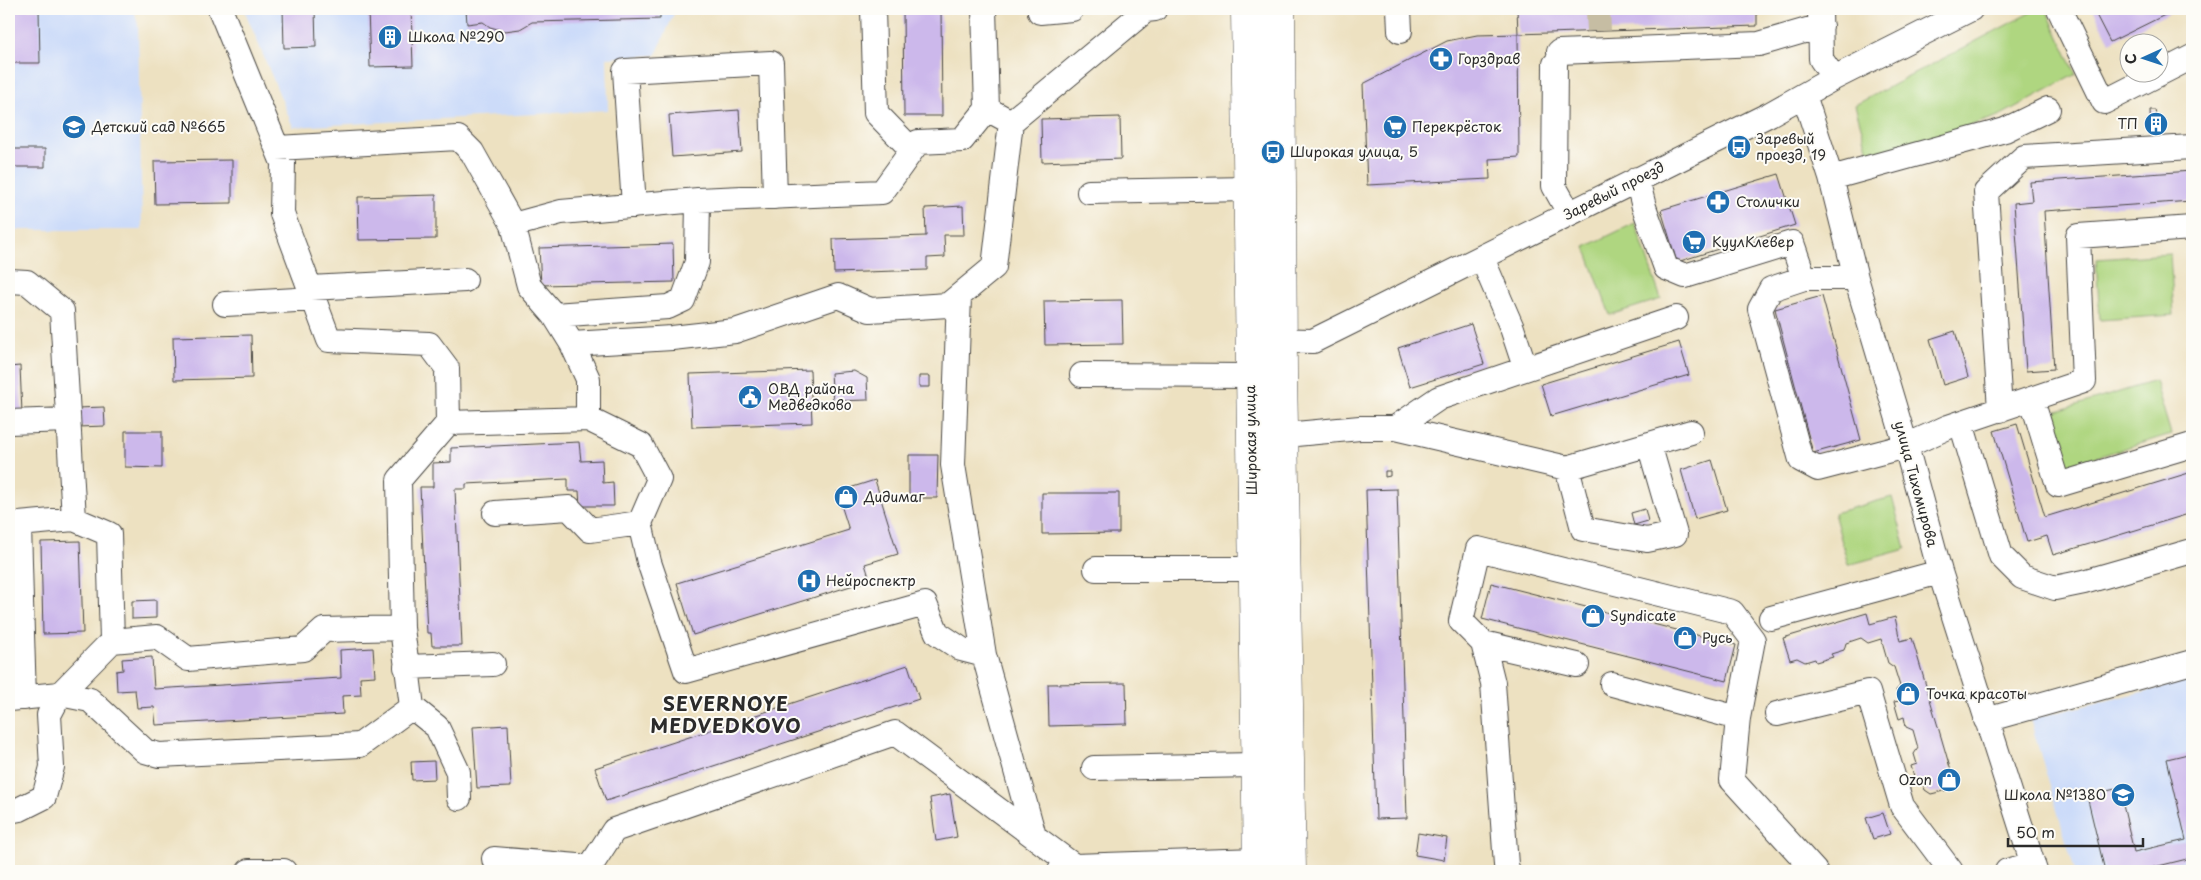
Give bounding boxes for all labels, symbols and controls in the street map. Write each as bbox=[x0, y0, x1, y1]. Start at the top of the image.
building icon: Школа №290 bbox=[377, 24, 403, 50]
place label: Школа №290 bbox=[408, 26, 504, 47]
north arrow bbox=[2118, 32, 2168, 82]
pharmacy icon: Горздрав bbox=[1428, 46, 1454, 72]
place label: Горздрав bbox=[1458, 48, 1520, 69]
text: С bbox=[2120, 53, 2141, 65]
building icon: ТП bbox=[2143, 111, 2169, 137]
place label: ТП bbox=[2117, 113, 2138, 134]
school or university icon: Детский сад №665 bbox=[61, 114, 87, 140]
supermarket icon: Перекрёсток bbox=[1382, 114, 1408, 140]
place label: Детский сад №665 bbox=[91, 116, 225, 137]
place label: Перекрёсток bbox=[1412, 116, 1502, 137]
place label: Заревый проезд, 19 bbox=[1756, 128, 1826, 165]
bus stop icon: Заревый проезд, 19 bbox=[1726, 134, 1752, 160]
bus stop icon: Широкая улица, 5 bbox=[1260, 139, 1286, 165]
place label: Широкая улица, 5 bbox=[1290, 141, 1418, 162]
street label: Заревый проезд bbox=[1560, 156, 1668, 225]
pharmacy icon: Столички bbox=[1705, 189, 1731, 215]
place label: Столички bbox=[1736, 191, 1800, 212]
supermarket icon: КуулКлевер bbox=[1681, 229, 1707, 255]
place label: КуулКлевер bbox=[1712, 231, 1794, 252]
place label: ОВД района Медведково bbox=[768, 378, 855, 415]
public building icon: ОВД района Медведково bbox=[737, 384, 763, 410]
street label: Широкая улица bbox=[1239, 385, 1262, 495]
street label: улица Тихомирова bbox=[1890, 418, 1944, 550]
shop icon: Дидимаг bbox=[833, 484, 859, 510]
place label: Дидимаг bbox=[863, 486, 925, 507]
hospital icon: Нейроcпектр bbox=[796, 568, 822, 594]
place label: Нейроcпектр bbox=[826, 570, 916, 591]
shop icon: Syndicate bbox=[1580, 603, 1606, 629]
place label: Syndicate bbox=[1610, 605, 1676, 626]
shop icon: Русь bbox=[1672, 625, 1698, 651]
place label: Русь bbox=[1702, 627, 1732, 648]
shop icon: Точка красоты bbox=[1895, 681, 1921, 707]
place label: Точка красоты bbox=[1926, 683, 2027, 704]
district label: SEVERNOYE MEDVEDKOVO bbox=[650, 689, 802, 739]
shop icon: Ozon bbox=[1936, 767, 1962, 793]
place label: Ozon bbox=[1899, 769, 1932, 790]
school or university icon: Школа №1380 bbox=[2110, 782, 2136, 808]
place label: Школа №1380 bbox=[2004, 784, 2106, 805]
scale bar bbox=[2008, 815, 2144, 847]
text: 50 m bbox=[2016, 820, 2055, 843]

